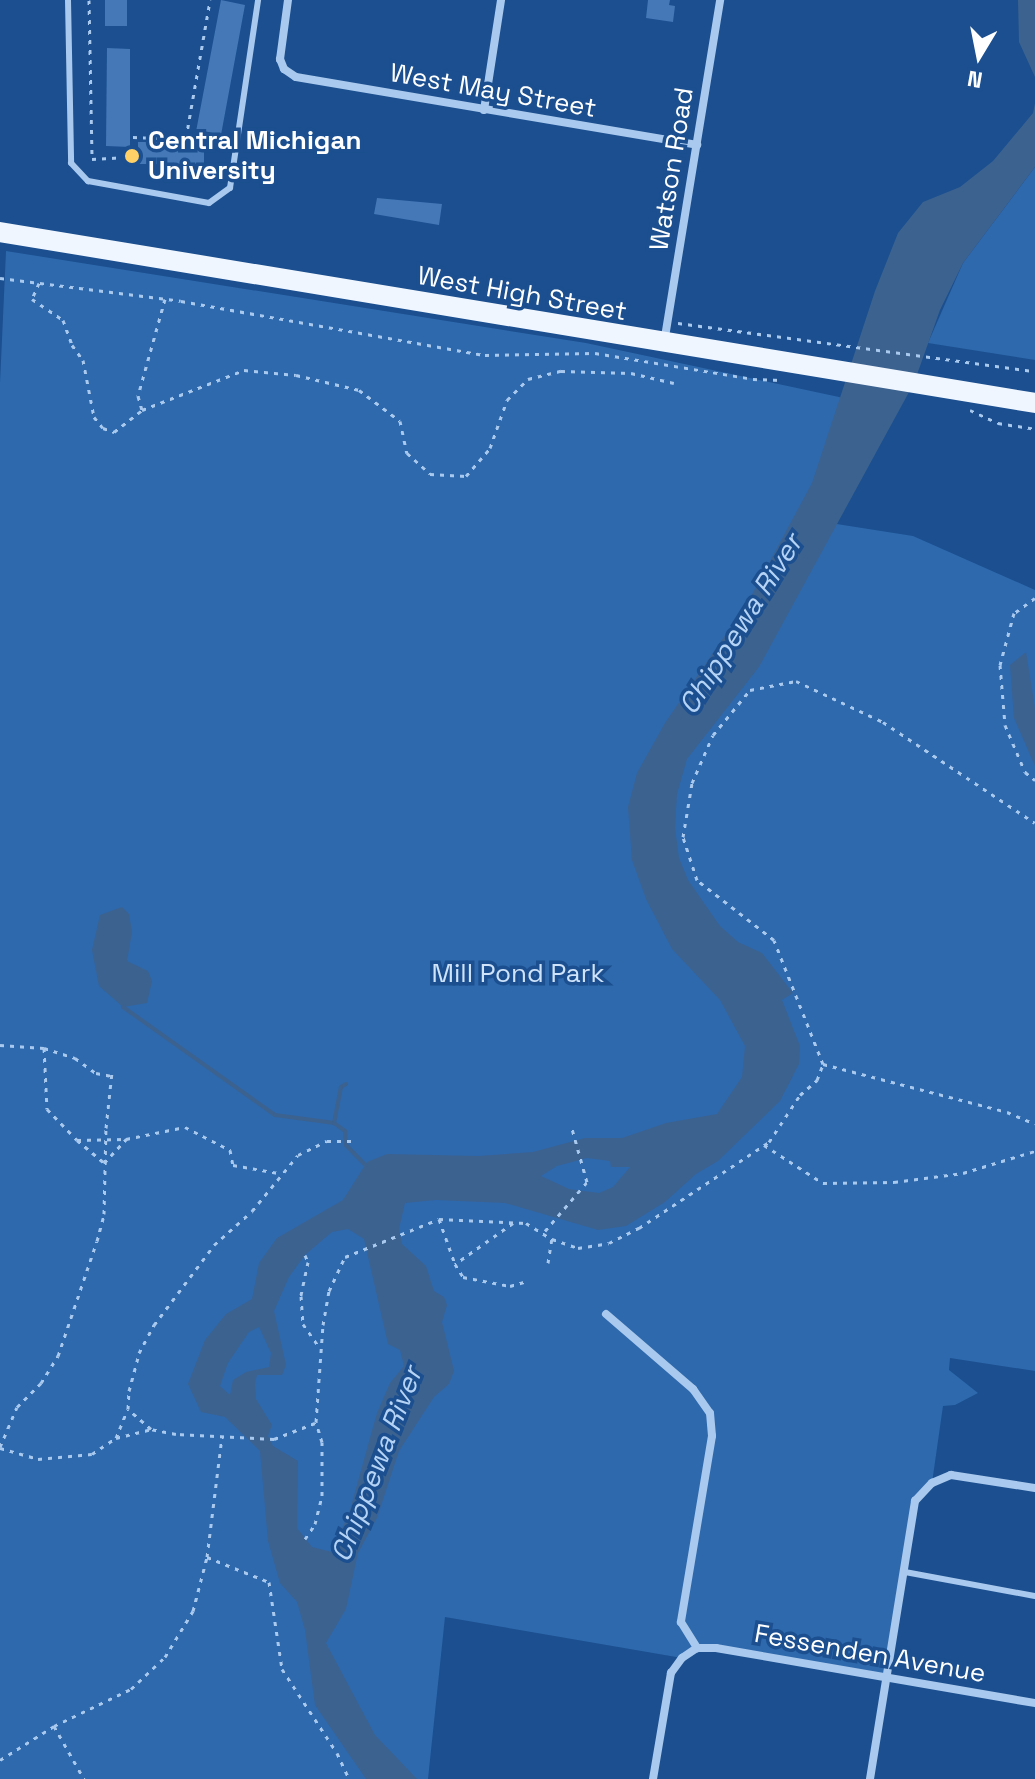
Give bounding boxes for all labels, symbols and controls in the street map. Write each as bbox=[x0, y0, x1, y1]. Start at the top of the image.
north arrow bbox=[939, 16, 1019, 96]
street label: West May Street bbox=[387, 57, 599, 125]
text: N bbox=[965, 65, 985, 95]
street label: Watson Road bbox=[644, 85, 700, 253]
place label: Central Michigan University bbox=[148, 125, 361, 186]
marker: Central Michigan University bbox=[123, 147, 141, 165]
street label: West High Street bbox=[415, 260, 629, 328]
water label: Chippewa River bbox=[671, 528, 809, 720]
park label: Mill Pond Park bbox=[432, 958, 604, 990]
water label: Chippewa River bbox=[323, 1362, 429, 1566]
street label: Fessenden Avenue bbox=[752, 1618, 988, 1690]

